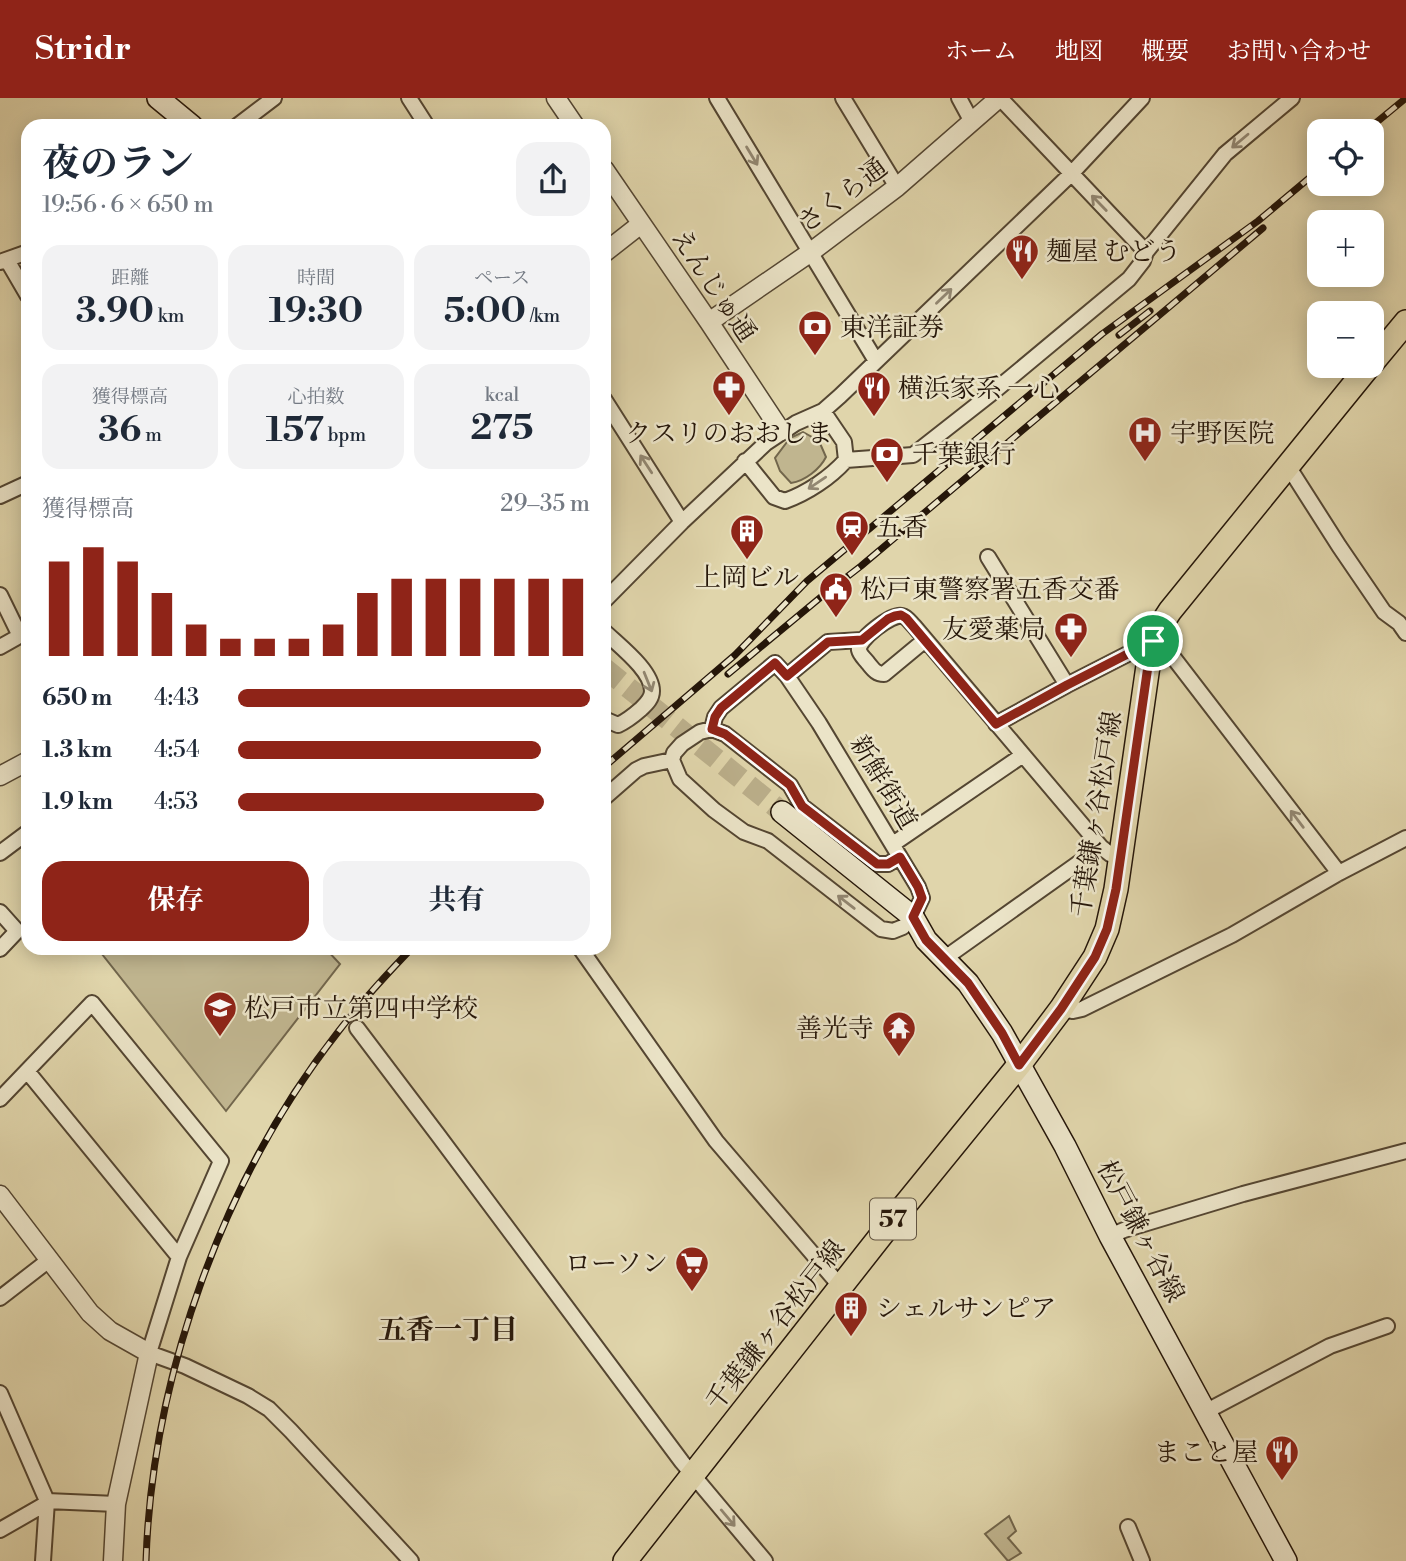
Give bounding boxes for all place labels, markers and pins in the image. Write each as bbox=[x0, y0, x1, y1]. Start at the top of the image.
restaurant icon: 麺屋 むどう bbox=[1003, 232, 1041, 281]
place label: 麺屋 むどう bbox=[1046, 236, 1181, 268]
bank icon: 東洋証券 bbox=[796, 308, 834, 357]
place label: 東洋証券 bbox=[840, 312, 944, 344]
pharmacy icon: クスリのおおしま bbox=[710, 368, 748, 417]
restaurant icon: 横浜家系 一心 bbox=[855, 369, 893, 418]
place label: 横浜家系 一心 bbox=[898, 373, 1059, 405]
hospital icon: 宇野医院 bbox=[1126, 414, 1164, 463]
place label: クスリのおおしま bbox=[625, 418, 833, 450]
place label: 宇野医院 bbox=[1170, 418, 1274, 450]
bank icon: 千葉銀行 bbox=[868, 435, 906, 484]
place label: 千葉銀行 bbox=[912, 439, 1016, 471]
station icon: 五香 bbox=[833, 508, 871, 557]
building icon: 上岡ビル bbox=[728, 512, 766, 561]
place label: 五香 bbox=[876, 512, 928, 544]
place label: 上岡ビル bbox=[695, 562, 799, 594]
public building icon: 松戸東警察署五香交番 bbox=[817, 570, 855, 619]
place label: 松戸東警察署五香交番 bbox=[860, 574, 1120, 606]
pharmacy icon: 友愛薬局 bbox=[1052, 610, 1090, 659]
pin bbox=[1123, 611, 1183, 671]
place label: 友愛薬局 bbox=[942, 614, 1046, 646]
school or university icon: 松戸市立第四中学校 bbox=[201, 989, 239, 1038]
place label: 松戸市立第四中学校 bbox=[244, 993, 478, 1025]
temple icon: 善光寺 bbox=[880, 1009, 918, 1058]
place label: 善光寺 bbox=[796, 1013, 874, 1045]
supermarket icon: ローソン bbox=[673, 1244, 711, 1293]
place label: ローソン bbox=[565, 1248, 668, 1280]
building icon: シェルサンピア bbox=[832, 1289, 870, 1338]
place label: シェルサンピア bbox=[876, 1293, 1056, 1325]
restaurant icon: まこと屋 bbox=[1263, 1433, 1301, 1482]
place label: まこと屋 bbox=[1154, 1437, 1258, 1469]

